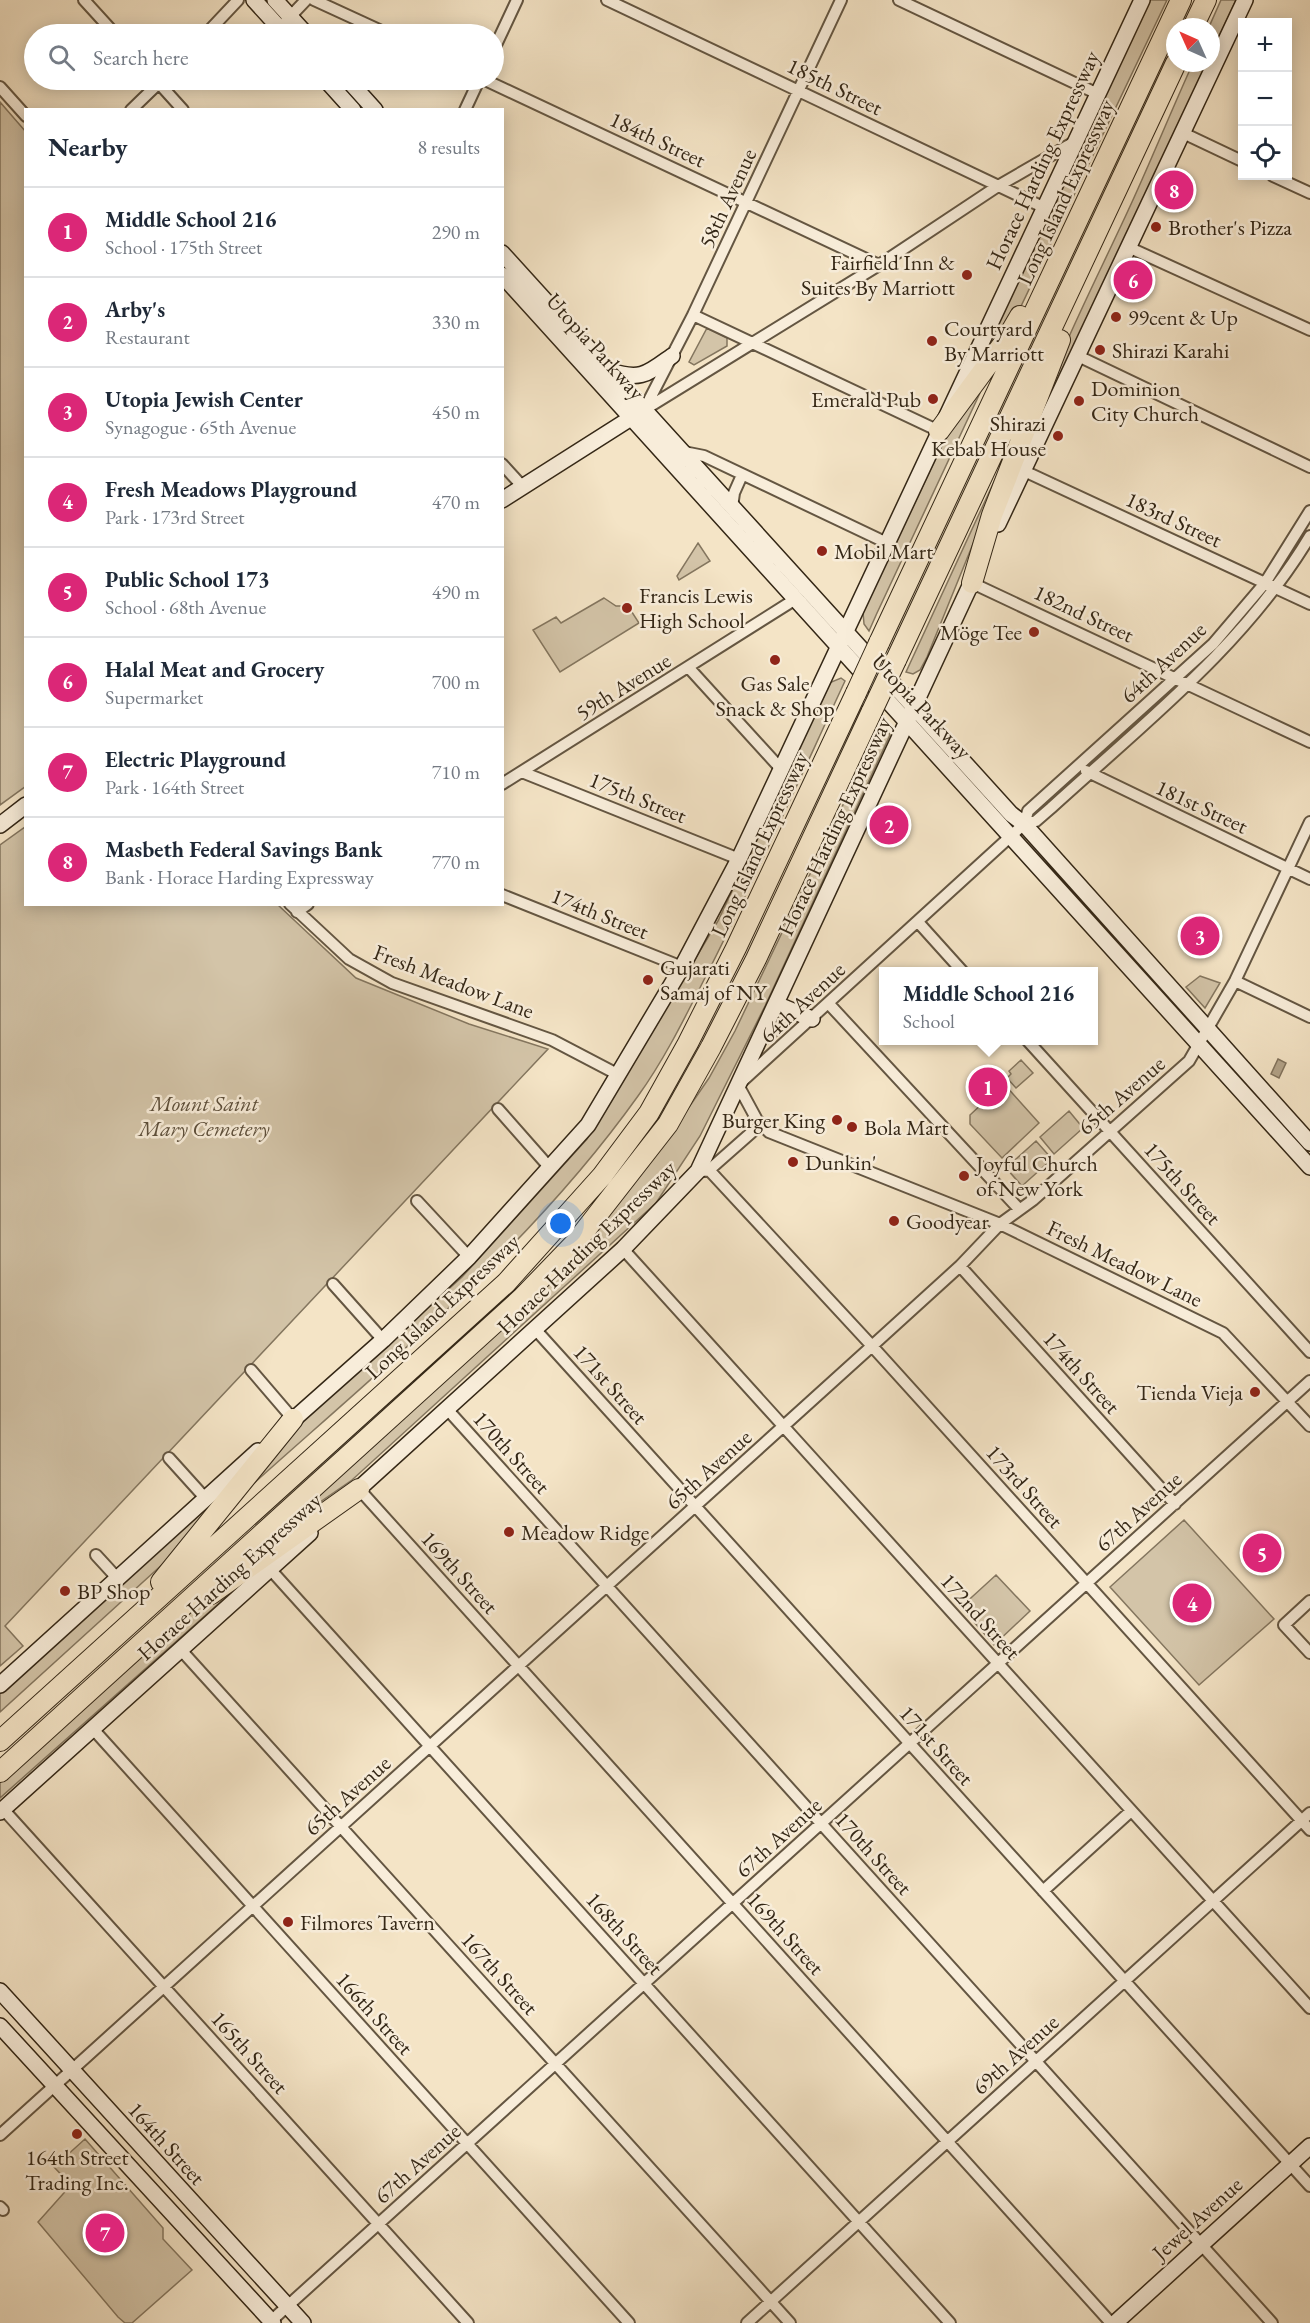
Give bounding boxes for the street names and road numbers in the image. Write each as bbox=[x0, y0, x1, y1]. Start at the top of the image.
street label: Horace Harding Expressway bbox=[979, 46, 1106, 275]
street label: 185th Street bbox=[782, 51, 887, 122]
street label: Long Island Expressway bbox=[1010, 94, 1121, 290]
street label: 184th Street bbox=[605, 105, 711, 174]
street label: 58th Avenue bbox=[692, 143, 763, 253]
street label: Utopia Parkway bbox=[540, 287, 652, 406]
street label: 183rd Street bbox=[1121, 485, 1227, 554]
street label: 182nd Street bbox=[1029, 578, 1139, 649]
street label: 64th Avenue bbox=[1114, 615, 1213, 709]
street label: 59th Avenue bbox=[570, 646, 677, 727]
street label: Utopia Parkway bbox=[865, 647, 978, 766]
street label: Horace Harding Expressway bbox=[771, 712, 898, 941]
street label: Long Island Expressway bbox=[704, 746, 815, 942]
street label: 175th Street bbox=[585, 765, 691, 830]
street label: 181st Street bbox=[1151, 773, 1253, 840]
street label: 174th Street bbox=[547, 881, 653, 946]
street label: Fresh Meadow Lane bbox=[369, 938, 539, 1026]
street label: 64th Avenue bbox=[753, 955, 852, 1049]
street label: 65th Avenue bbox=[1071, 1049, 1171, 1141]
street label: 175th Street bbox=[1138, 1135, 1228, 1231]
street label: Horace Harding Expressway bbox=[490, 1154, 683, 1341]
street label: Fresh Meadow Lane bbox=[1042, 1213, 1208, 1314]
street label: Long Island Expressway bbox=[359, 1227, 526, 1386]
street label: 174th Street bbox=[1037, 1324, 1127, 1420]
street label: 171st Street bbox=[567, 1338, 654, 1431]
street label: 170th Street bbox=[467, 1404, 557, 1500]
street label: 65th Avenue bbox=[659, 1423, 758, 1516]
street label: 173rd Street bbox=[979, 1438, 1070, 1534]
street label: 67th Avenue bbox=[1089, 1465, 1188, 1558]
street label: Horace Harding Expressway bbox=[131, 1485, 328, 1667]
street label: 169th Street bbox=[415, 1524, 505, 1620]
street label: 172nd Street bbox=[934, 1567, 1027, 1666]
street label: 171st Street bbox=[893, 1699, 980, 1792]
street label: 65th Avenue bbox=[298, 1749, 397, 1842]
street label: 67th Avenue bbox=[729, 1791, 828, 1884]
street label: 170th Street bbox=[829, 1805, 919, 1901]
street label: 168th Street bbox=[580, 1885, 670, 1981]
street label: 169th Street bbox=[741, 1885, 831, 1981]
street label: 167th Street bbox=[455, 1925, 545, 2021]
street label: 166th Street bbox=[330, 1965, 420, 2061]
street label: 165th Street bbox=[205, 2004, 295, 2100]
street label: 69th Avenue bbox=[966, 2008, 1065, 2101]
street label: 164th Street bbox=[122, 2095, 212, 2191]
street label: 67th Avenue bbox=[368, 2117, 467, 2210]
street label: Jewel Avenue bbox=[1145, 2170, 1249, 2268]

